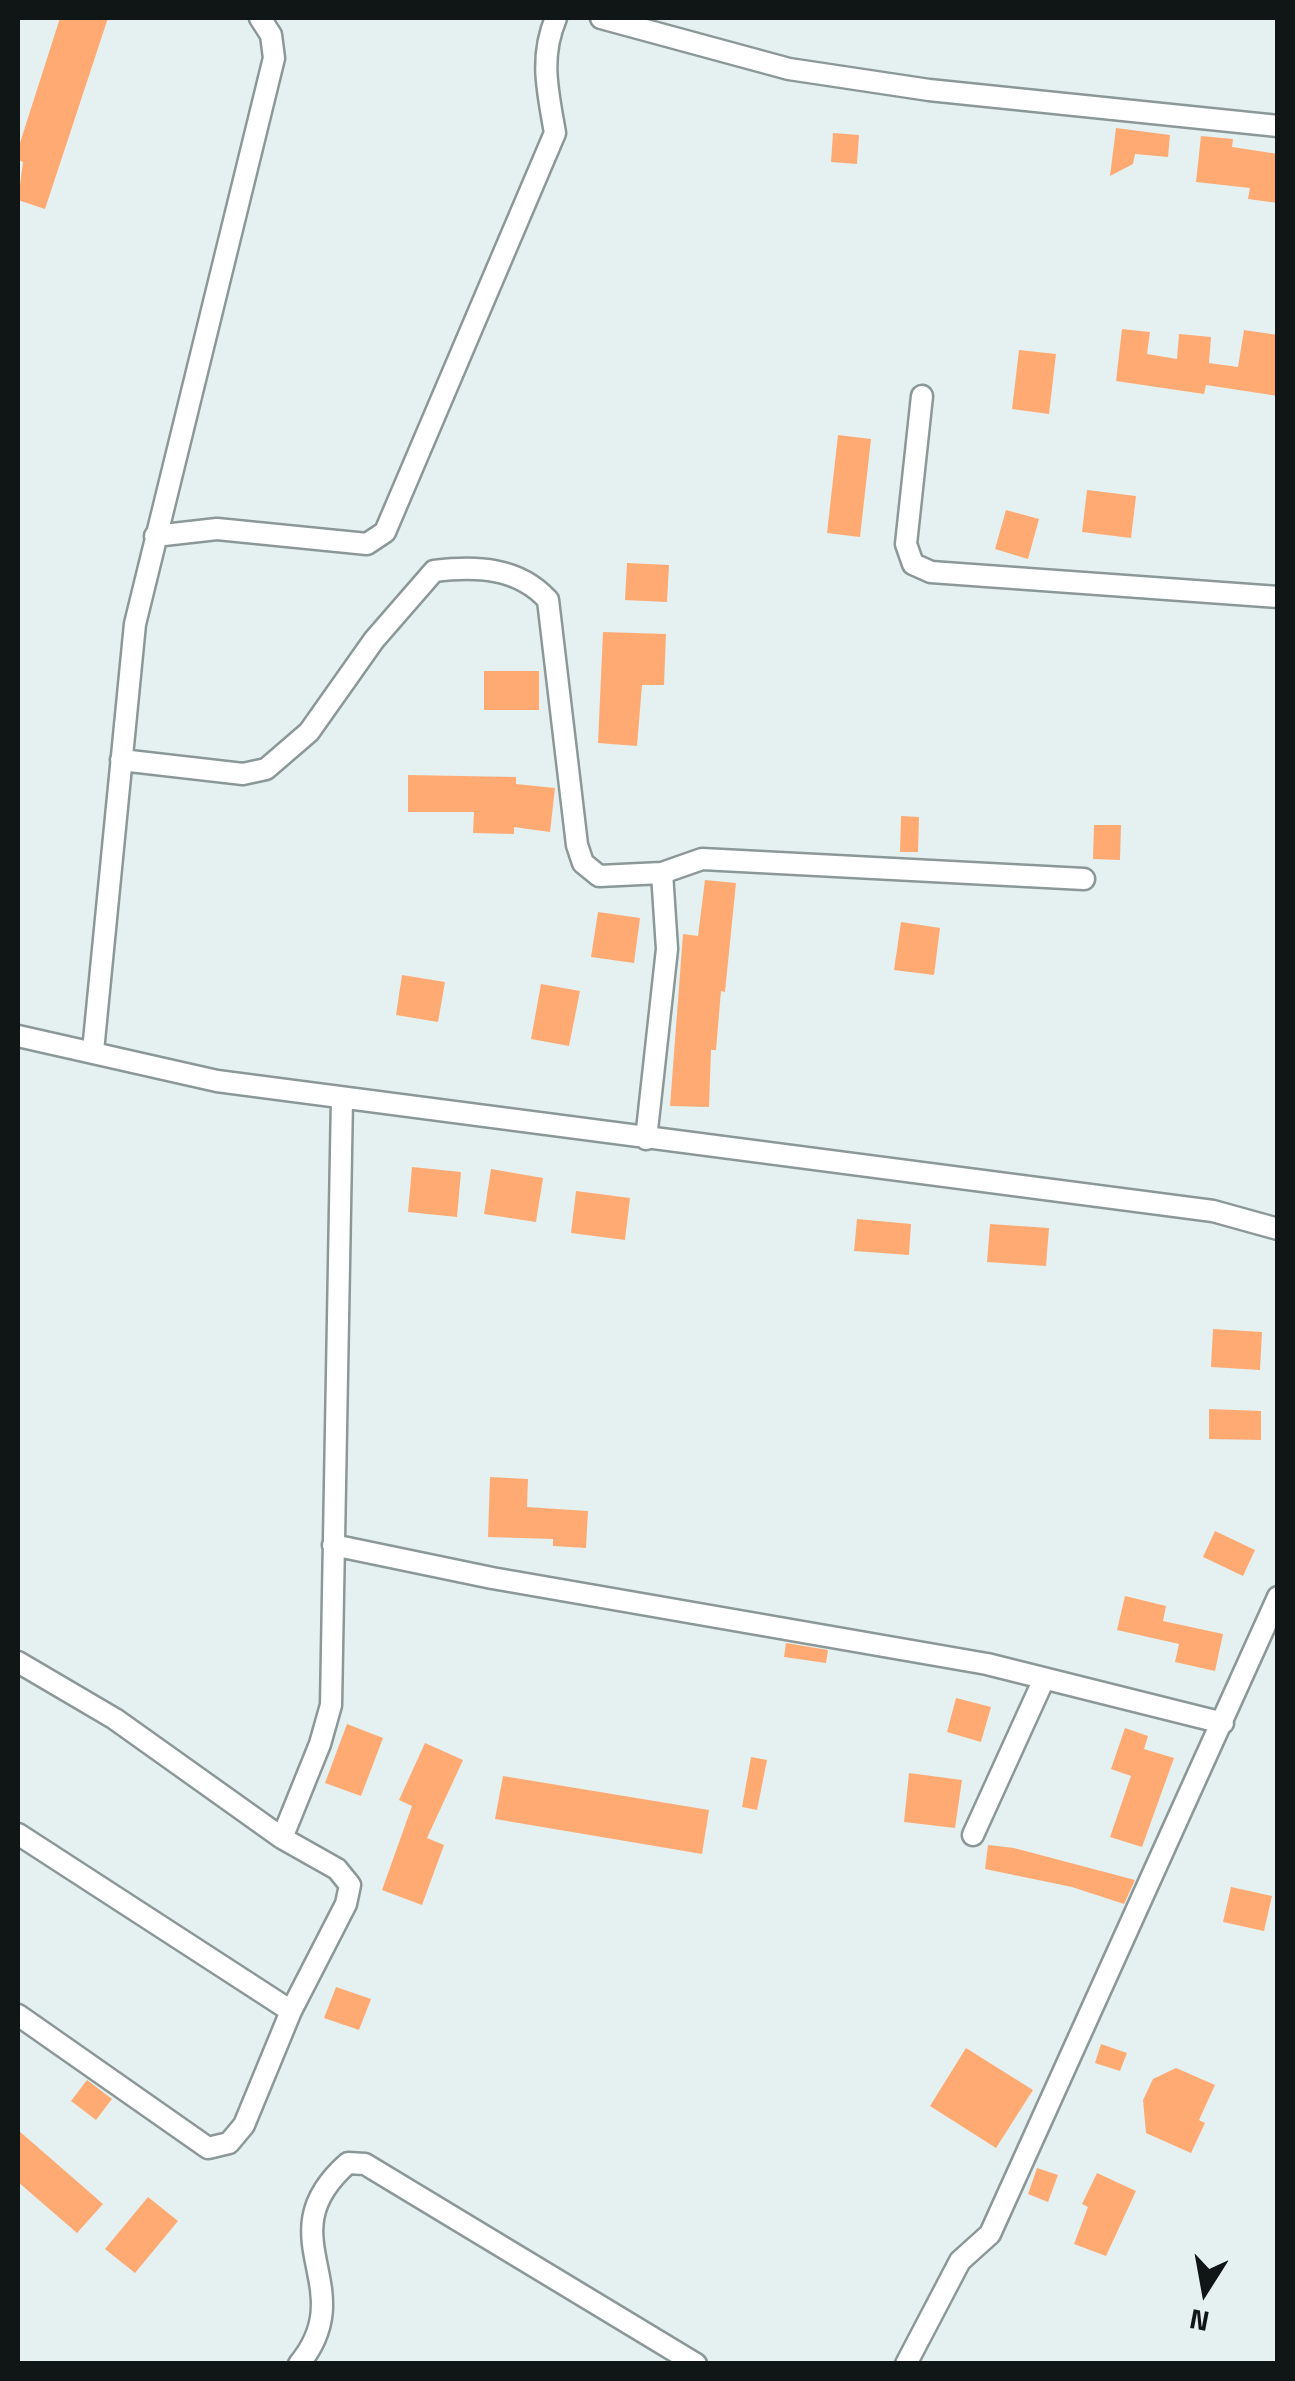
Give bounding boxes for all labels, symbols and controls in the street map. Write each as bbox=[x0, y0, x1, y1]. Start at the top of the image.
north arrow bbox=[1155, 2241, 1255, 2341]
text: N bbox=[1186, 2298, 1213, 2344]

